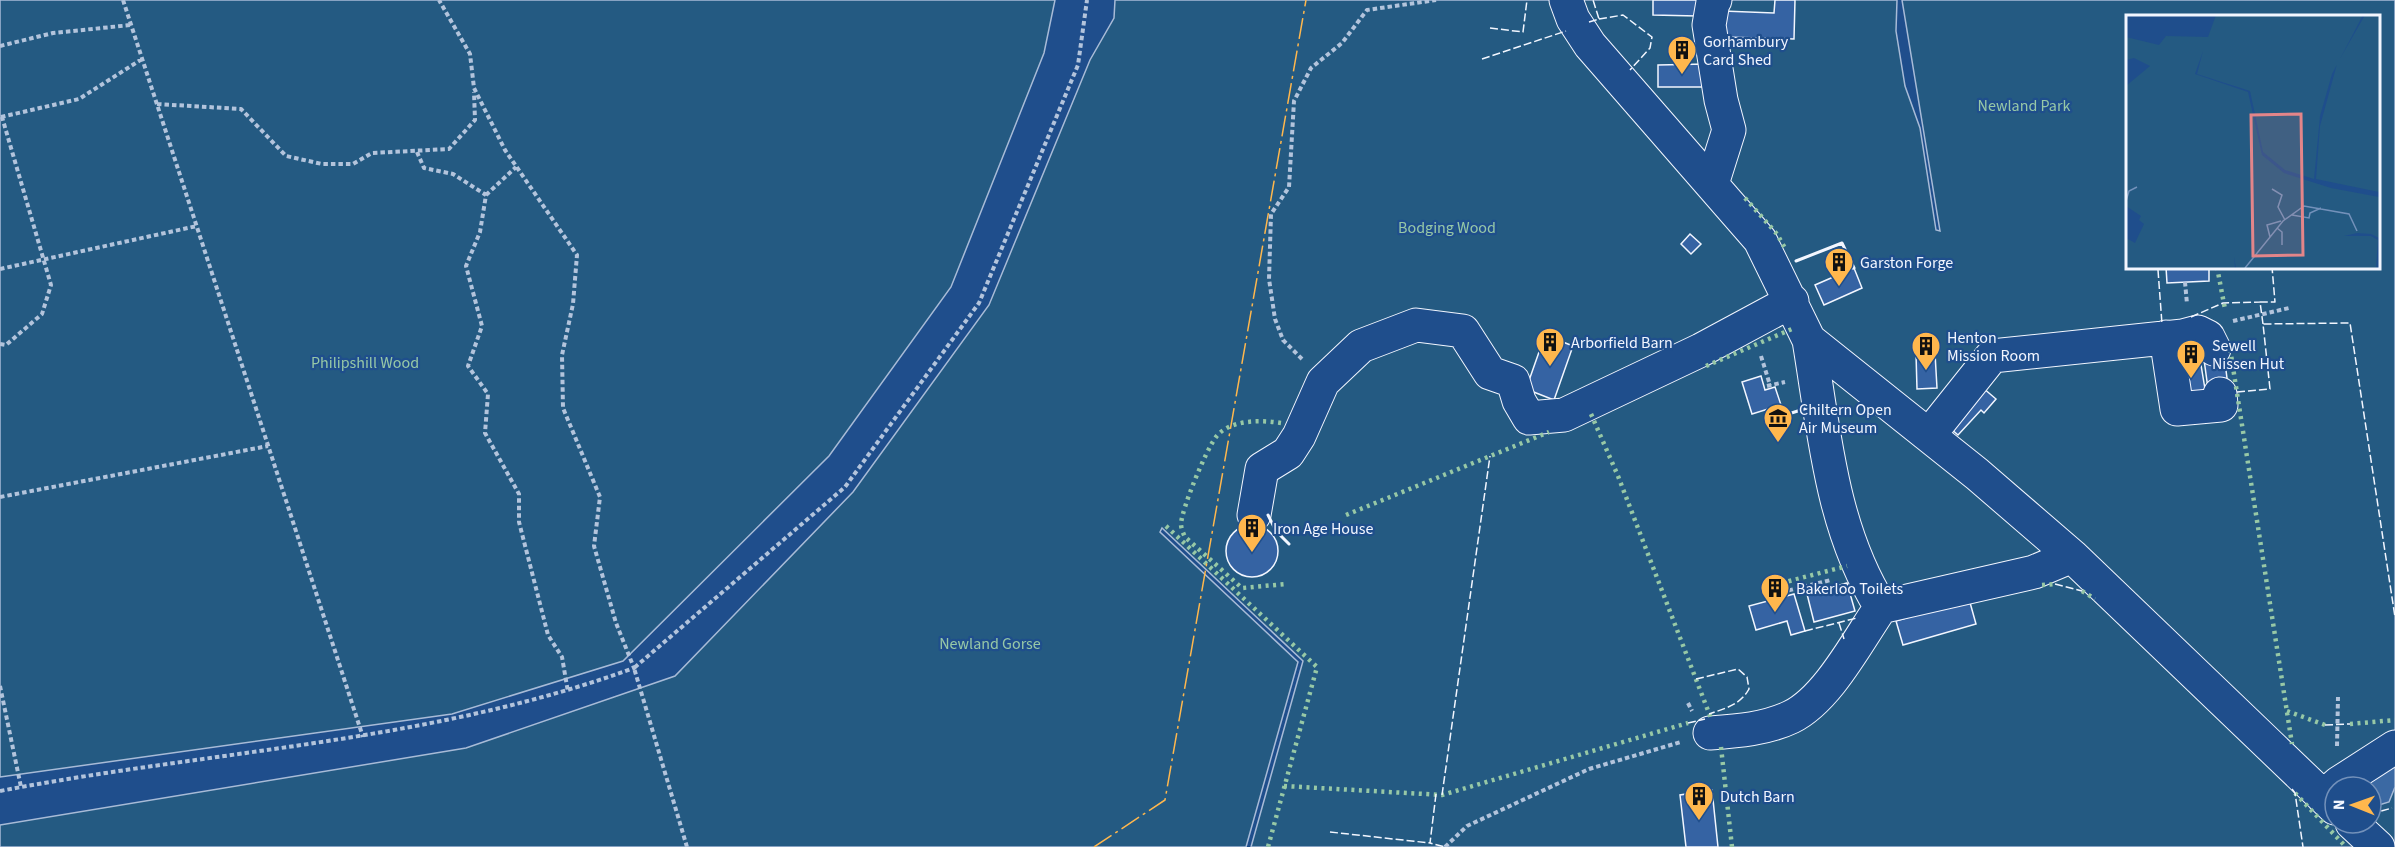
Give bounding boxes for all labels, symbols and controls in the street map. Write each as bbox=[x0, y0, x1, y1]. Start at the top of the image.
inset map bbox=[2126, 15, 2380, 268]
place label: Gorhambury Card Shed bbox=[1703, 31, 1789, 71]
building icon: Gorhambury Card Shed bbox=[1666, 34, 1698, 76]
park label: Newland Park bbox=[1978, 95, 2070, 117]
park label: Bodging Wood bbox=[1398, 217, 1496, 239]
building icon: Garston Forge bbox=[1823, 246, 1855, 288]
place label: Garston Forge bbox=[1860, 252, 1953, 274]
building icon: Arborfield Barn bbox=[1534, 326, 1566, 368]
place label: Henton Mission Room bbox=[1947, 327, 2040, 367]
building icon: Henton Mission Room bbox=[1910, 330, 1942, 372]
place label: Arborfield Barn bbox=[1571, 332, 1673, 354]
place label: Sewell Nissen Hut bbox=[2212, 335, 2285, 375]
building icon: Sewell Nissen Hut bbox=[2175, 338, 2207, 380]
park label: Philipshill Wood bbox=[311, 352, 419, 374]
place label: Chiltern Open Air Museum bbox=[1799, 399, 1892, 439]
museum icon: Chiltern Open Air Museum bbox=[1762, 402, 1794, 444]
building icon: Iron Age House bbox=[1236, 512, 1268, 554]
place label: Iron Age House bbox=[1273, 518, 1373, 540]
building icon: Bakerloo Toilets bbox=[1759, 572, 1791, 614]
place label: Bakerloo Toilets bbox=[1796, 578, 1903, 600]
park label: Newland Gorse bbox=[939, 633, 1041, 655]
north arrow bbox=[2323, 775, 2383, 835]
building icon: Dutch Barn bbox=[1683, 780, 1715, 822]
place label: Dutch Barn bbox=[1720, 786, 1795, 808]
text: N bbox=[2328, 799, 2350, 810]

